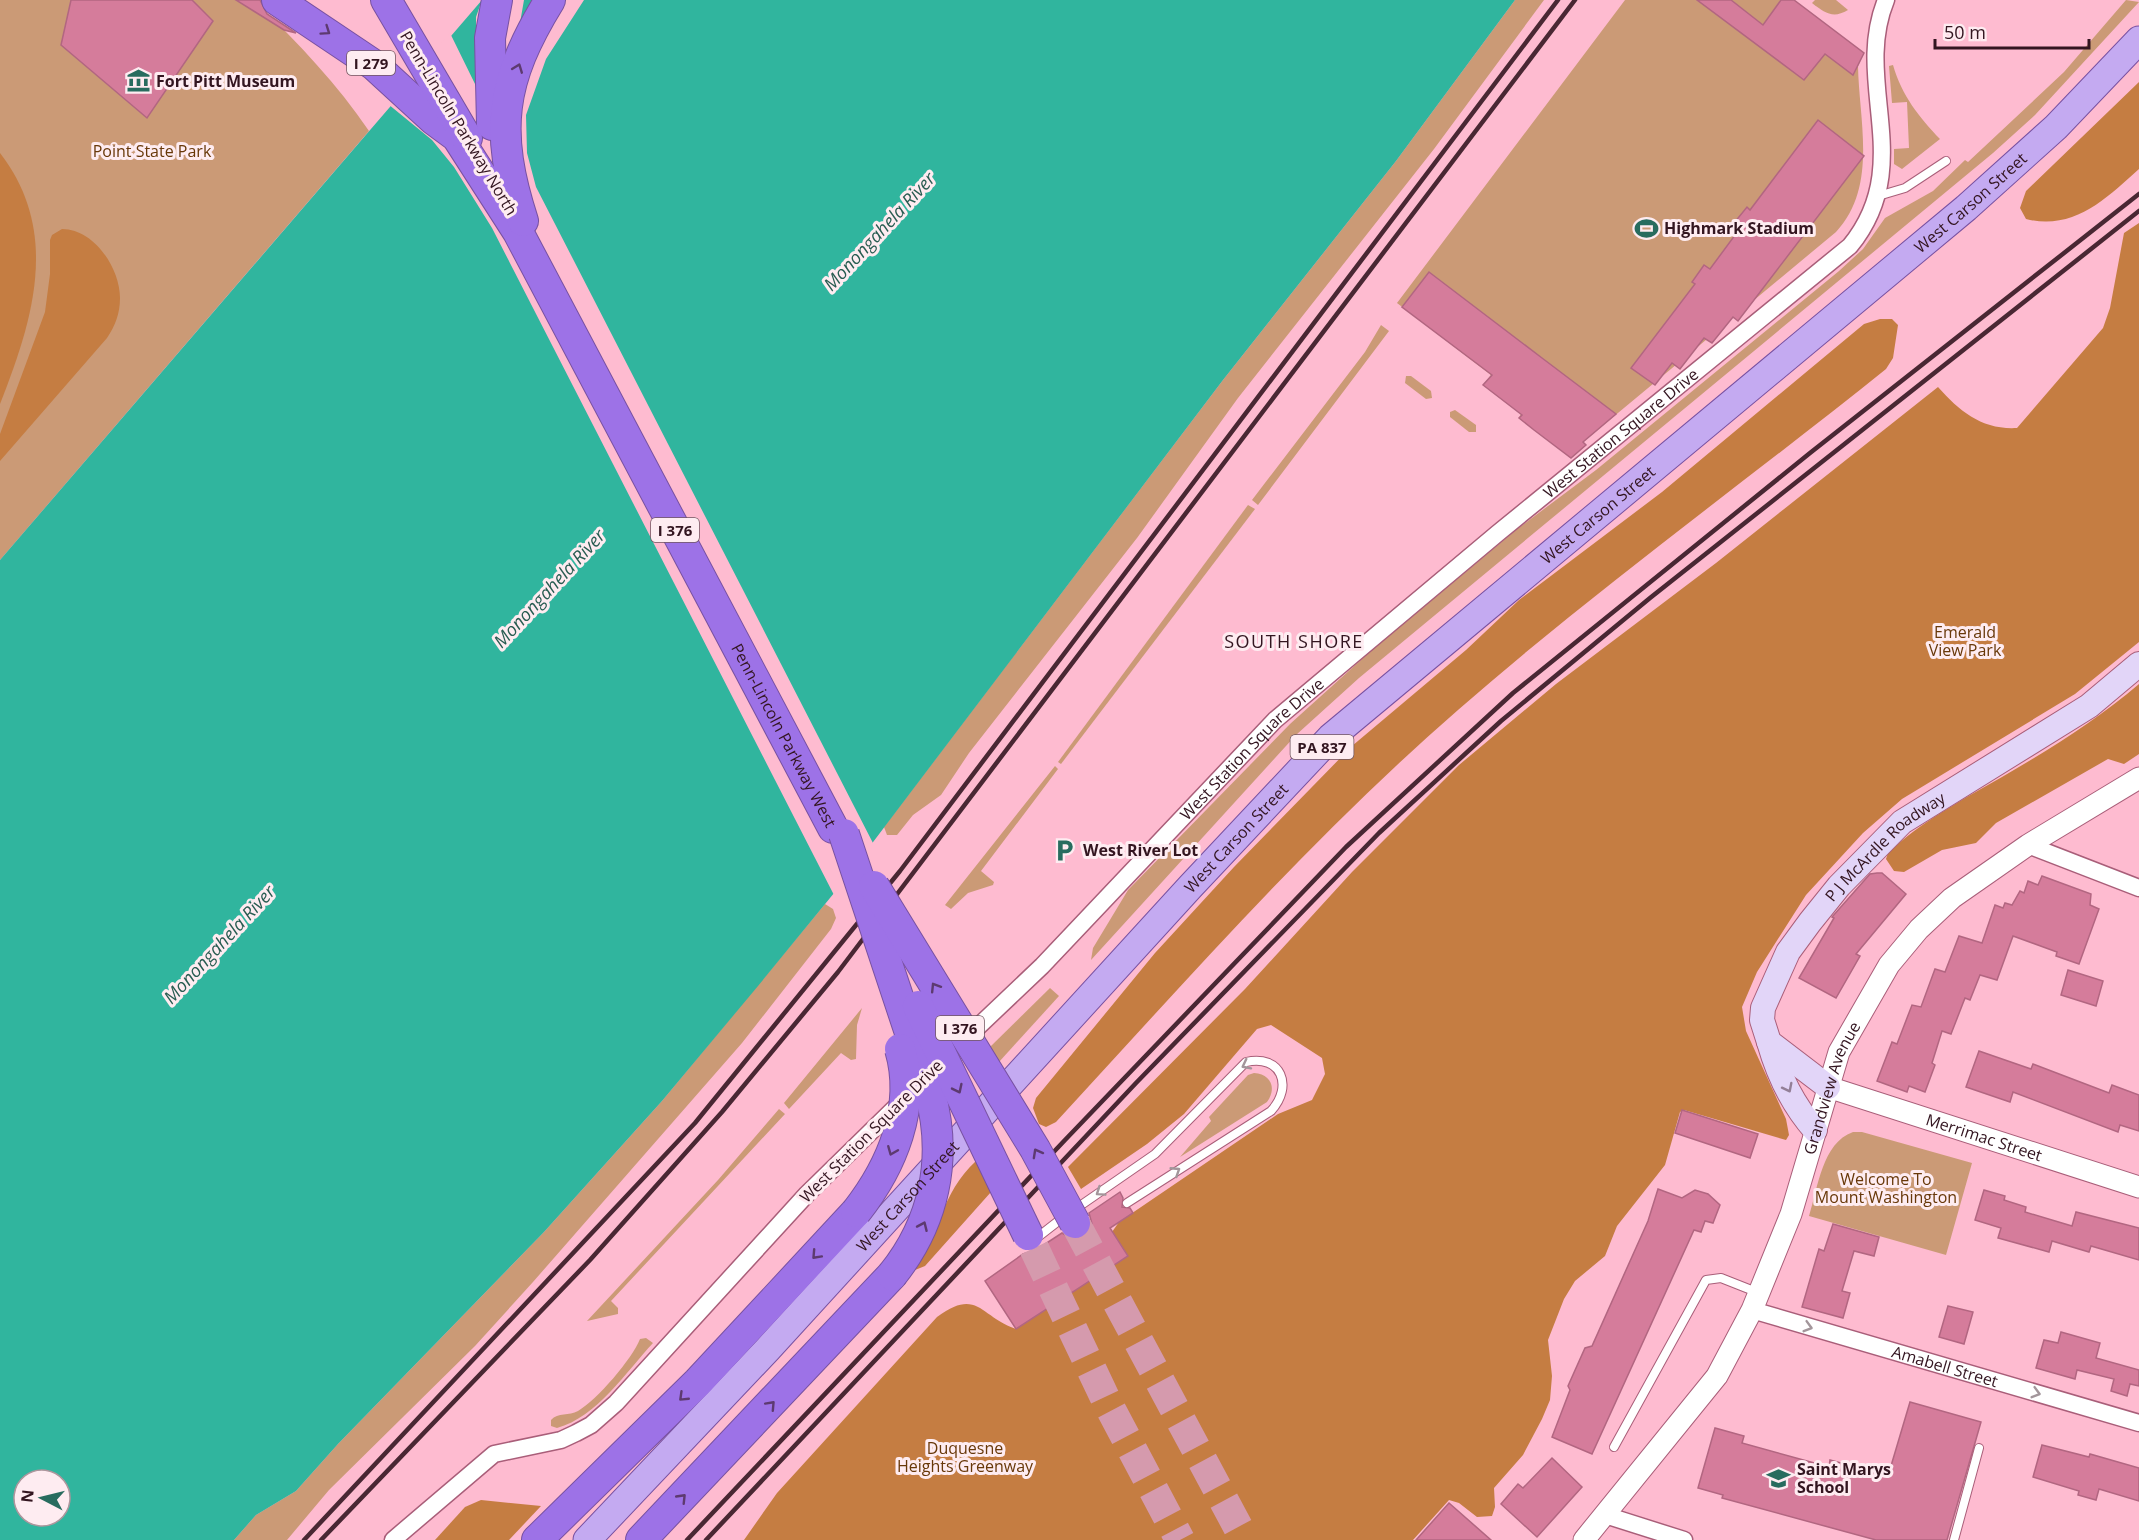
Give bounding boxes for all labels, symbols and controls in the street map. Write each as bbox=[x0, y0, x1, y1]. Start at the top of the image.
scale bar bbox=[1935, 12, 2090, 50]
text: 50 m bbox=[1944, 20, 1986, 44]
one-way arrow bbox=[320, 24, 331, 35]
street label: Penn-Lincoln Parkway North bbox=[395, 27, 523, 219]
road number: I 279 bbox=[347, 51, 395, 75]
one-way arrow bbox=[510, 63, 523, 74]
museum icon: Fort Pitt Museum bbox=[125, 68, 151, 94]
place label: Fort Pitt Museum bbox=[156, 70, 295, 92]
park label: Point State Park bbox=[93, 140, 212, 162]
street label: West Carson Street bbox=[1909, 147, 2032, 258]
water label: Monongahela River bbox=[818, 166, 941, 295]
sports icon: Highmark Stadium bbox=[1633, 215, 1659, 241]
place label: Highmark Stadium bbox=[1664, 217, 1814, 239]
street label: West Station Square Drive bbox=[1538, 363, 1703, 503]
street label: West Carson Street bbox=[1536, 460, 1660, 569]
road number: I 376 bbox=[651, 518, 699, 542]
water label: Monongahela River bbox=[488, 523, 611, 652]
park label: Emerald View Park bbox=[1929, 621, 2002, 661]
district label: SOUTH SHORE bbox=[1224, 629, 1364, 653]
street label: Penn-Lincoln Parkway West bbox=[726, 640, 842, 831]
street label: West Station Square Drive bbox=[1175, 673, 1328, 825]
road number: PA 837 bbox=[1290, 735, 1354, 759]
street label: West Carson Street bbox=[1179, 778, 1293, 898]
street label: P J McArdle Roadway bbox=[1820, 786, 1950, 906]
parking icon: West River Lot bbox=[1052, 837, 1078, 863]
place label: West River Lot bbox=[1083, 839, 1198, 861]
water label: Monongahela River bbox=[158, 879, 281, 1008]
one-way arrow bbox=[931, 983, 942, 994]
road number: I 376 bbox=[936, 1016, 984, 1040]
street label: Grandview Avenue bbox=[1798, 1017, 1865, 1157]
street label: West Station Square Drive bbox=[795, 1055, 947, 1207]
one-way arrow bbox=[1242, 1058, 1252, 1069]
one-way arrow bbox=[951, 1082, 962, 1093]
one-way arrow bbox=[1780, 1082, 1792, 1093]
street label: Merrimac Street bbox=[1923, 1108, 2045, 1166]
street label: West Carson Street bbox=[851, 1136, 964, 1256]
one-way arrow bbox=[887, 1145, 899, 1156]
one-way arrow bbox=[1033, 1149, 1044, 1160]
one-way arrow bbox=[1170, 1167, 1180, 1179]
park label: Welcome To Mount Washington bbox=[1815, 1168, 1957, 1208]
one-way arrow bbox=[1096, 1185, 1107, 1196]
one-way arrow bbox=[915, 1221, 927, 1232]
one-way arrow bbox=[812, 1248, 823, 1259]
one-way arrow bbox=[1802, 1320, 1813, 1332]
street label: Amabell Street bbox=[1889, 1340, 2001, 1392]
one-way arrow bbox=[2030, 1386, 2041, 1398]
one-way arrow bbox=[679, 1390, 690, 1401]
one-way arrow bbox=[764, 1401, 775, 1411]
park label: Duquesne Heights Greenway bbox=[897, 1437, 1034, 1477]
place label: Saint Marys School bbox=[1797, 1458, 1891, 1498]
school or university icon: Saint Marys School bbox=[1766, 1465, 1792, 1491]
north arrow bbox=[12, 1468, 72, 1528]
text: N bbox=[15, 1488, 39, 1504]
one-way arrow bbox=[675, 1494, 686, 1505]

